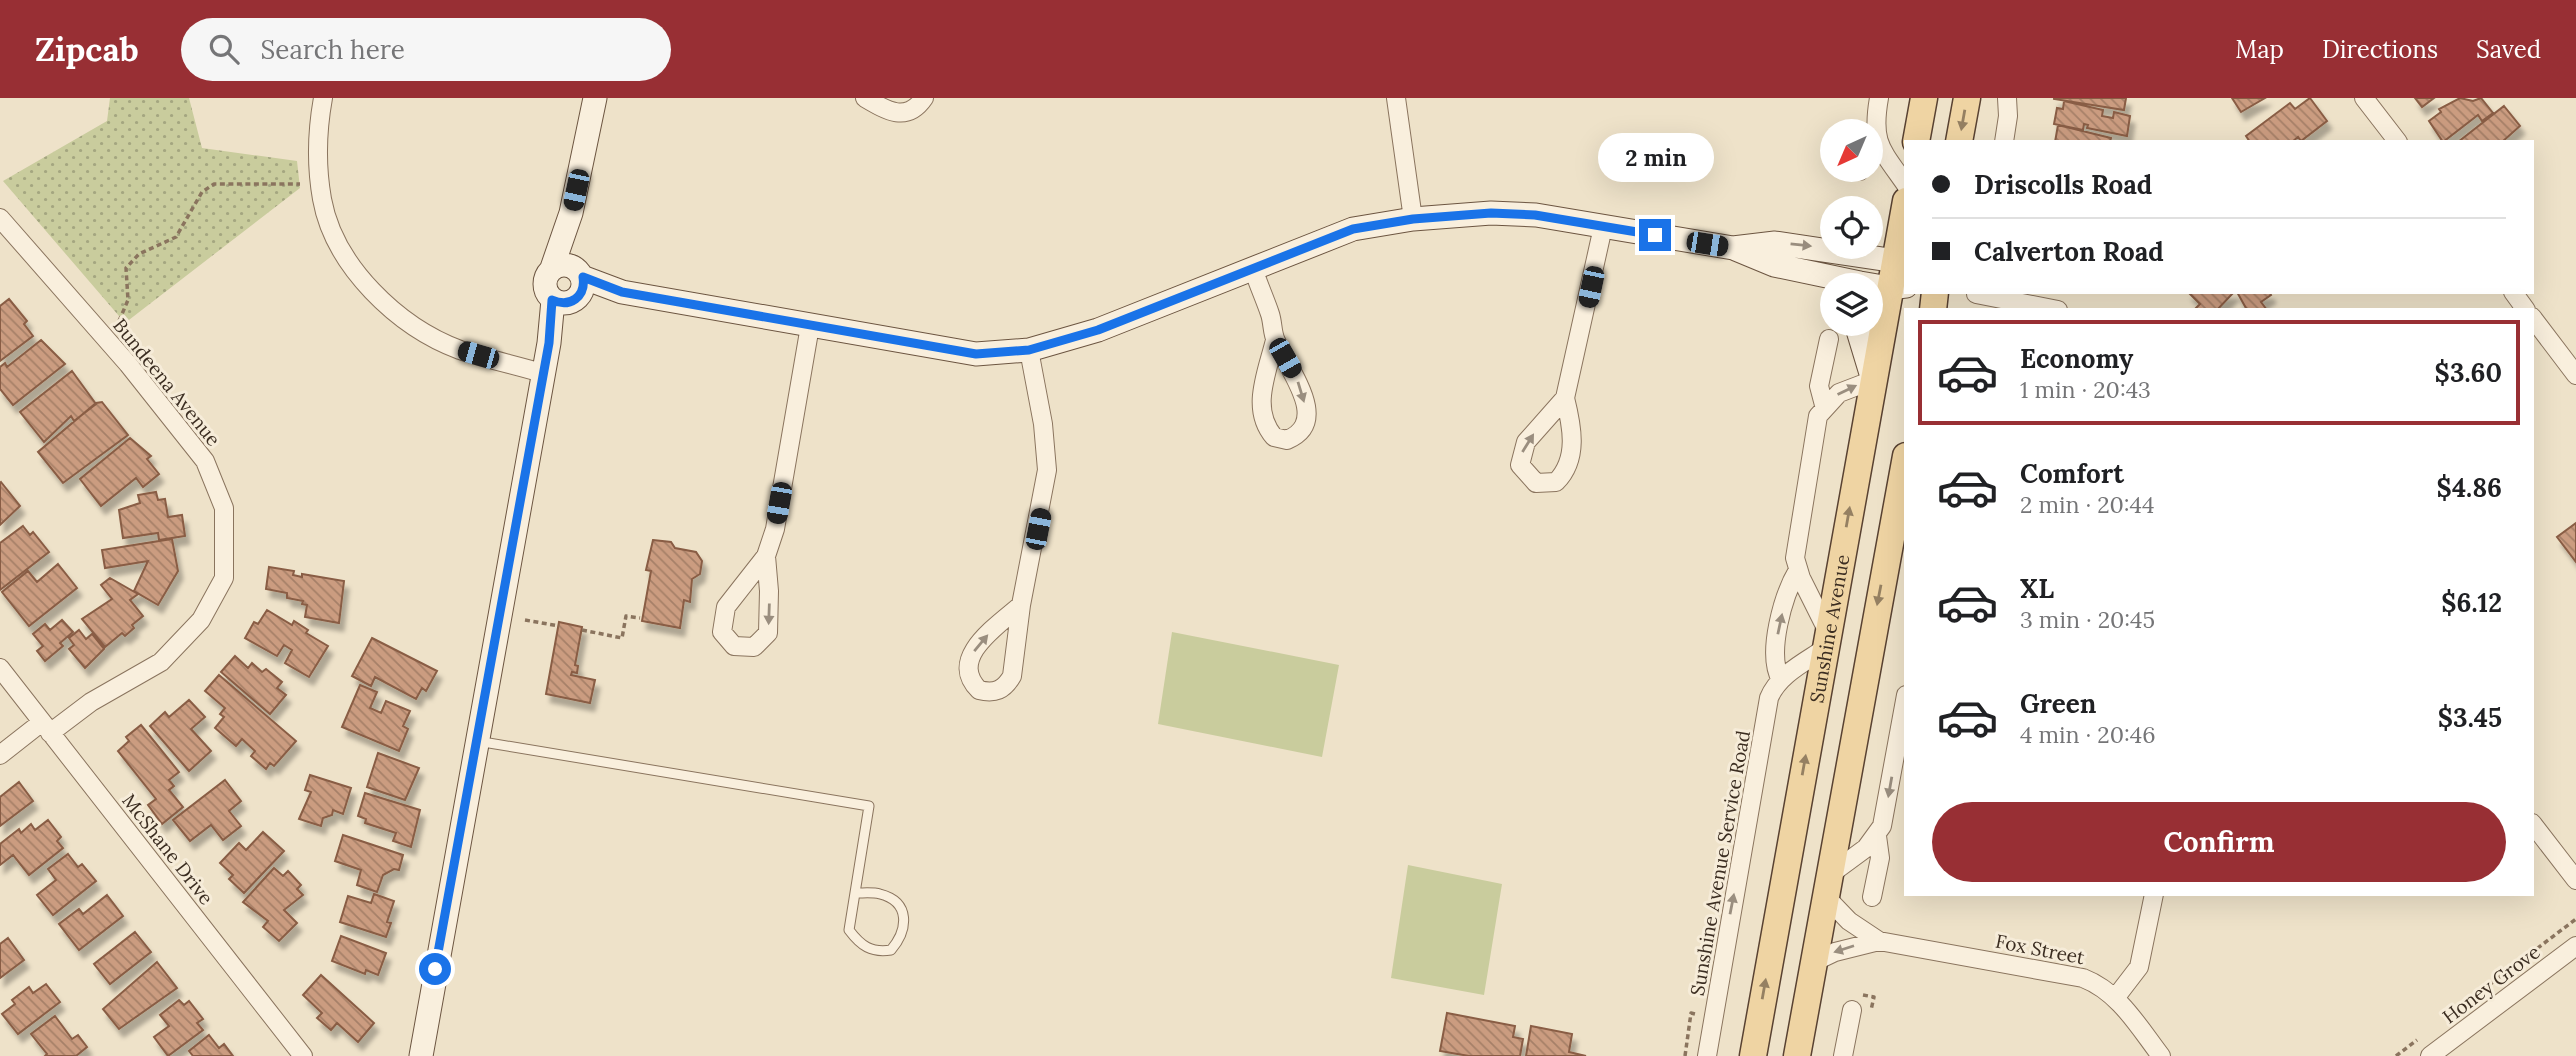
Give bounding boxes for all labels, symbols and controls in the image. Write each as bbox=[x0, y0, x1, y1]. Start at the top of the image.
search box bbox=[181, 18, 671, 81]
text: Zipcab bbox=[35, 28, 139, 70]
icon: search bbox=[205, 30, 243, 68]
text: Search here bbox=[261, 33, 405, 66]
text: Map bbox=[2235, 34, 2284, 65]
text: Directions bbox=[2322, 34, 2438, 65]
text: Saved bbox=[2476, 34, 2541, 65]
one-way arrow bbox=[1958, 109, 1969, 131]
north arrow bbox=[1820, 119, 1883, 182]
map controls bbox=[1820, 119, 1883, 336]
callout: 2 min bbox=[1597, 134, 1713, 183]
text: 2 min bbox=[1625, 143, 1687, 172]
car bbox=[562, 167, 591, 213]
text: Driscolls Road bbox=[1974, 168, 2152, 201]
button: locate bbox=[1820, 196, 1883, 259]
route end bbox=[1639, 219, 1671, 251]
car bbox=[1685, 230, 1730, 258]
text: Calverton Road bbox=[1974, 235, 2164, 268]
one-way arrow bbox=[1790, 240, 1812, 251]
car bbox=[1577, 264, 1606, 310]
button: layers bbox=[1820, 273, 1883, 336]
street label: Bundeena Avenue bbox=[108, 313, 226, 451]
car bbox=[1266, 335, 1305, 381]
car bbox=[455, 339, 502, 371]
icon: car bbox=[1936, 341, 1999, 404]
text: Economy bbox=[2020, 342, 2133, 375]
text: $3.60 bbox=[2435, 356, 2502, 389]
text: 1 min · 20:43 bbox=[2020, 375, 2151, 404]
one-way arrow bbox=[1296, 382, 1307, 403]
one-way arrow bbox=[1837, 384, 1857, 395]
one-way arrow bbox=[1521, 433, 1534, 453]
icon: car bbox=[1936, 456, 1999, 519]
text: Comfort bbox=[2020, 457, 2124, 490]
text: $4.86 bbox=[2437, 471, 2502, 504]
car bbox=[766, 480, 793, 526]
text: 2 min · 20:44 bbox=[2020, 490, 2155, 519]
car bbox=[1024, 506, 1053, 552]
one-way arrow bbox=[1843, 506, 1854, 528]
street label: Sunshine Avenue bbox=[1804, 553, 1855, 705]
icon: car bbox=[1936, 571, 1999, 634]
text: XL bbox=[2020, 572, 2054, 605]
one-way arrow bbox=[1873, 584, 1884, 606]
text: $6.12 bbox=[2441, 586, 2502, 619]
one-way arrow bbox=[763, 603, 775, 625]
text: 3 min · 20:45 bbox=[2020, 605, 2155, 634]
one-way arrow bbox=[1774, 613, 1785, 635]
one-way arrow bbox=[973, 635, 988, 652]
icon: car bbox=[1936, 686, 1999, 749]
text: Green bbox=[2020, 687, 2096, 720]
text: $3.45 bbox=[2438, 701, 2502, 734]
text: 4 min · 20:46 bbox=[2020, 720, 2156, 749]
street label: Sunshine Avenue Service Road bbox=[1685, 728, 1755, 998]
one-way arrow bbox=[1799, 754, 1810, 776]
one-way arrow bbox=[1884, 776, 1895, 798]
street label: McShane Drive bbox=[117, 789, 219, 909]
button: Confirm bbox=[1932, 802, 2506, 882]
one-way arrow bbox=[1727, 893, 1738, 915]
street label: Fox Street bbox=[1993, 929, 2087, 969]
street label: Honey Grove bbox=[2438, 940, 2544, 1028]
one-way arrow bbox=[1834, 944, 1855, 954]
route start bbox=[419, 953, 451, 985]
one-way arrow bbox=[1759, 978, 1770, 1000]

